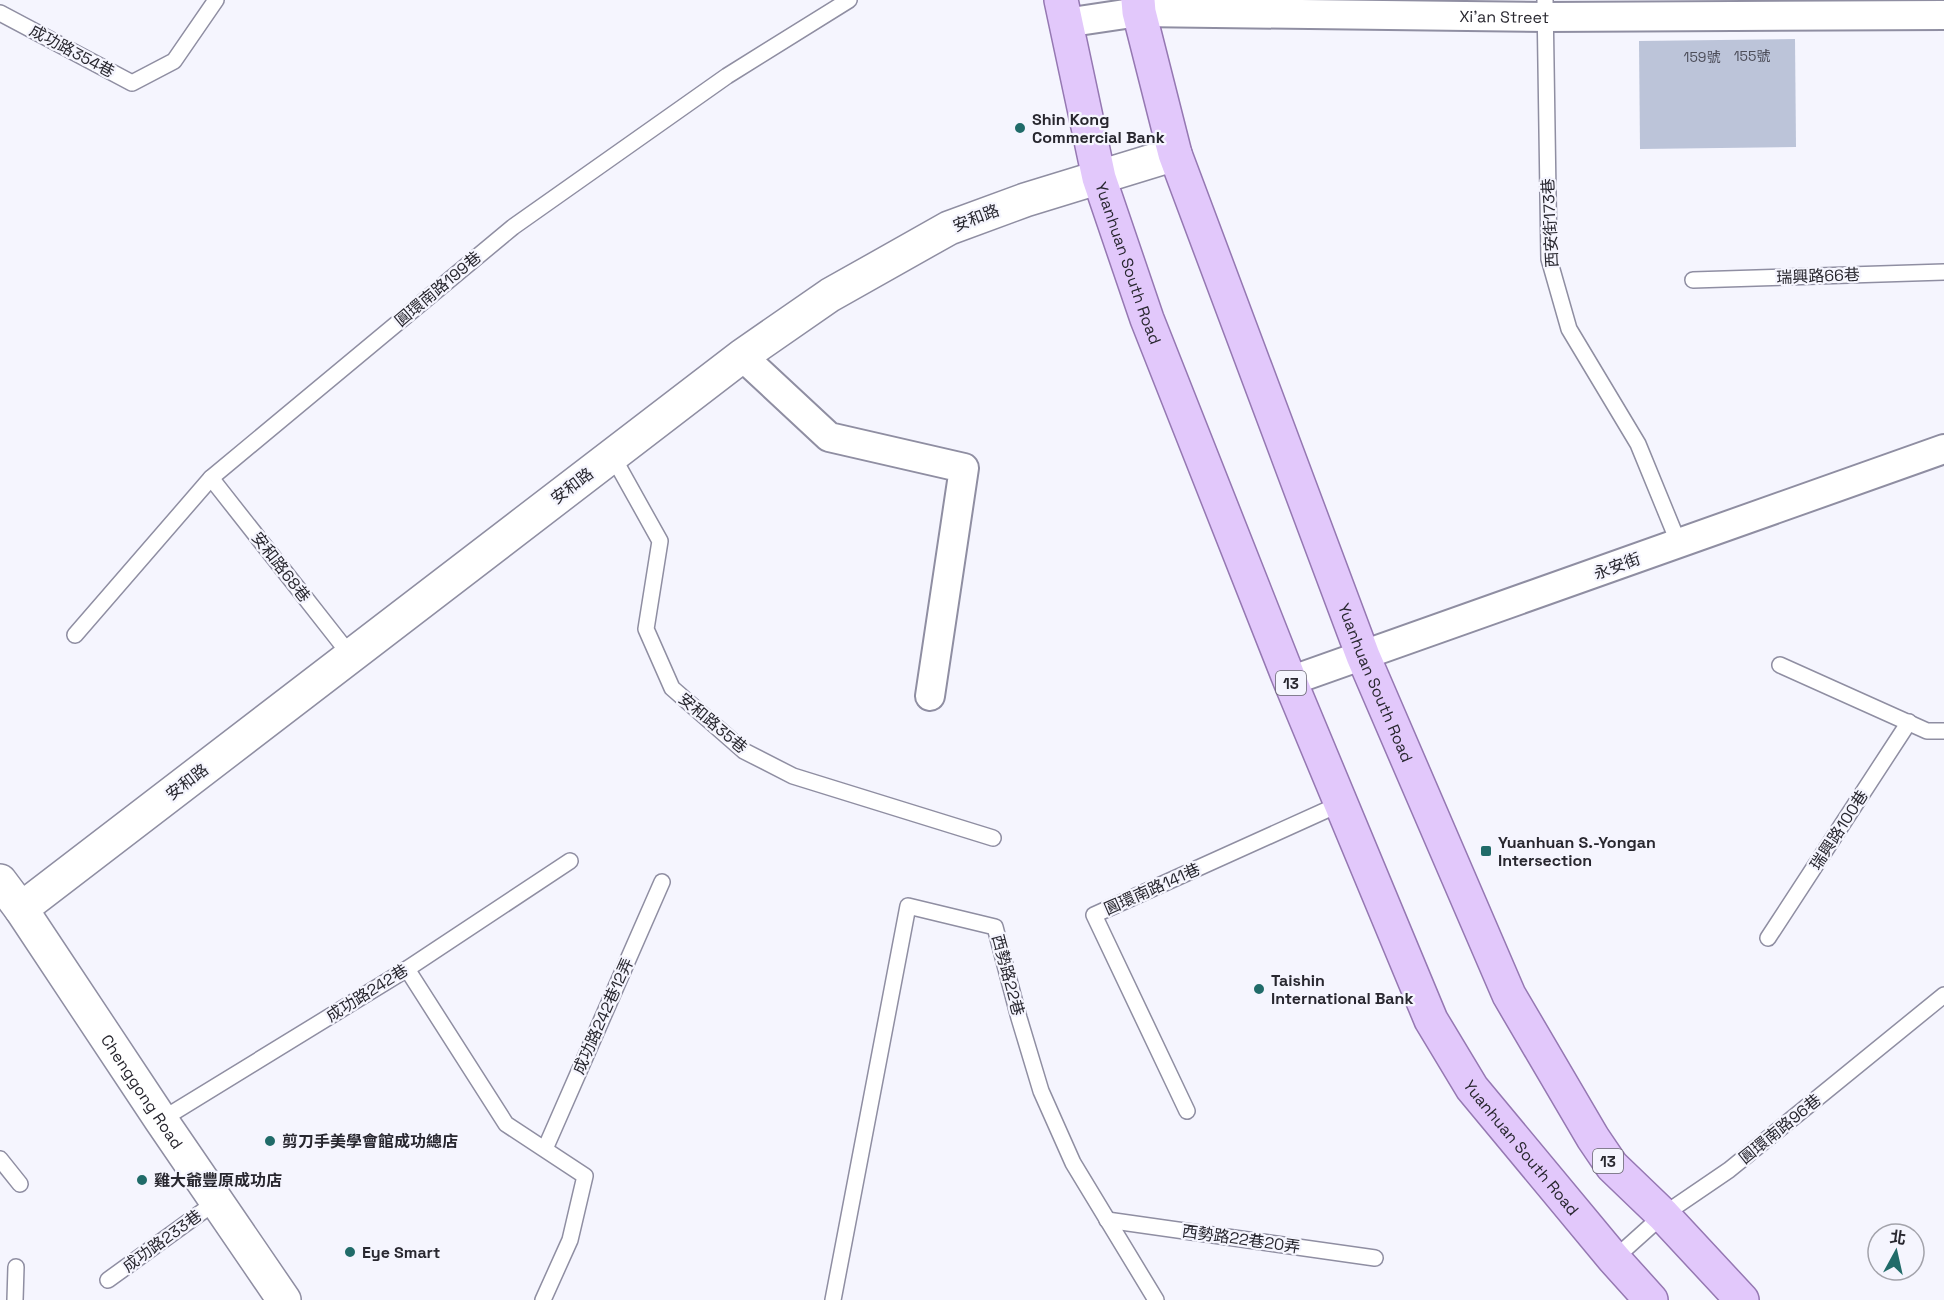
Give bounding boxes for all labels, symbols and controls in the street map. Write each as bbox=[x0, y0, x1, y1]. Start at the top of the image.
street label: Xi’an Street bbox=[1459, 5, 1549, 28]
street label: 成功路354巷 bbox=[26, 20, 118, 82]
house number: 155號 bbox=[1734, 47, 1770, 65]
house number: 159號 bbox=[1684, 48, 1720, 66]
place label: Shin Kong Commercial Bank bbox=[1032, 109, 1165, 148]
marker: Shin Kong Commercial Bank bbox=[1013, 121, 1027, 135]
street label: 西安街173巷 bbox=[1537, 178, 1563, 268]
street label: Yuanhuan South Road bbox=[1091, 179, 1166, 347]
street label: 安和路 bbox=[950, 200, 1002, 236]
street label: 圓環南路199巷 bbox=[391, 247, 485, 331]
street label: 瑞興路66巷 bbox=[1776, 264, 1860, 288]
street label: 安和路 bbox=[547, 463, 597, 509]
street label: 安和路68巷 bbox=[247, 528, 315, 606]
street label: 永安街 bbox=[1591, 548, 1643, 584]
street label: Yuanhuan South Road bbox=[1334, 600, 1418, 765]
road number: 13 bbox=[1276, 671, 1306, 695]
street label: 安和路35巷 bbox=[674, 688, 752, 758]
street label: 安和路 bbox=[162, 759, 212, 805]
street label: 瑞興路100巷 bbox=[1805, 786, 1873, 874]
place label: Yuanhuan S.-Yongan Intersection bbox=[1498, 832, 1656, 871]
marker: Yuanhuan S.-Yongan Intersection bbox=[1479, 844, 1493, 858]
street label: 圓環南路141巷 bbox=[1101, 858, 1203, 920]
street label: 西勢路22巷 bbox=[987, 932, 1029, 1018]
street label: 成功路242巷12弄 bbox=[568, 955, 638, 1077]
street label: 成功路242巷 bbox=[322, 959, 412, 1027]
place label: Taishin International Bank bbox=[1271, 970, 1413, 1009]
marker: Taishin International Bank bbox=[1252, 982, 1266, 996]
street label: Chenggong Road bbox=[96, 1030, 188, 1153]
street label: Yuanhuan South Road bbox=[1459, 1076, 1584, 1220]
street label: 圓環南路96巷 bbox=[1735, 1090, 1825, 1168]
place label: 剪刀手美學會館成功總店 bbox=[282, 1131, 458, 1152]
marker: 剪刀手美學會館成功總店 bbox=[263, 1134, 277, 1148]
road number: 13 bbox=[1593, 1149, 1623, 1173]
place label: 雞大爺豐原成功店 bbox=[154, 1170, 282, 1191]
marker: 雞大爺豐原成功店 bbox=[135, 1173, 149, 1187]
street label: 成功路233巷 bbox=[118, 1205, 206, 1277]
street label: 西勢路22巷20弄 bbox=[1181, 1220, 1301, 1258]
north arrow bbox=[1866, 1222, 1926, 1282]
text: 北 bbox=[1889, 1226, 1907, 1249]
place label: Eye Smart bbox=[362, 1242, 440, 1263]
marker: Eye Smart bbox=[343, 1245, 357, 1259]

